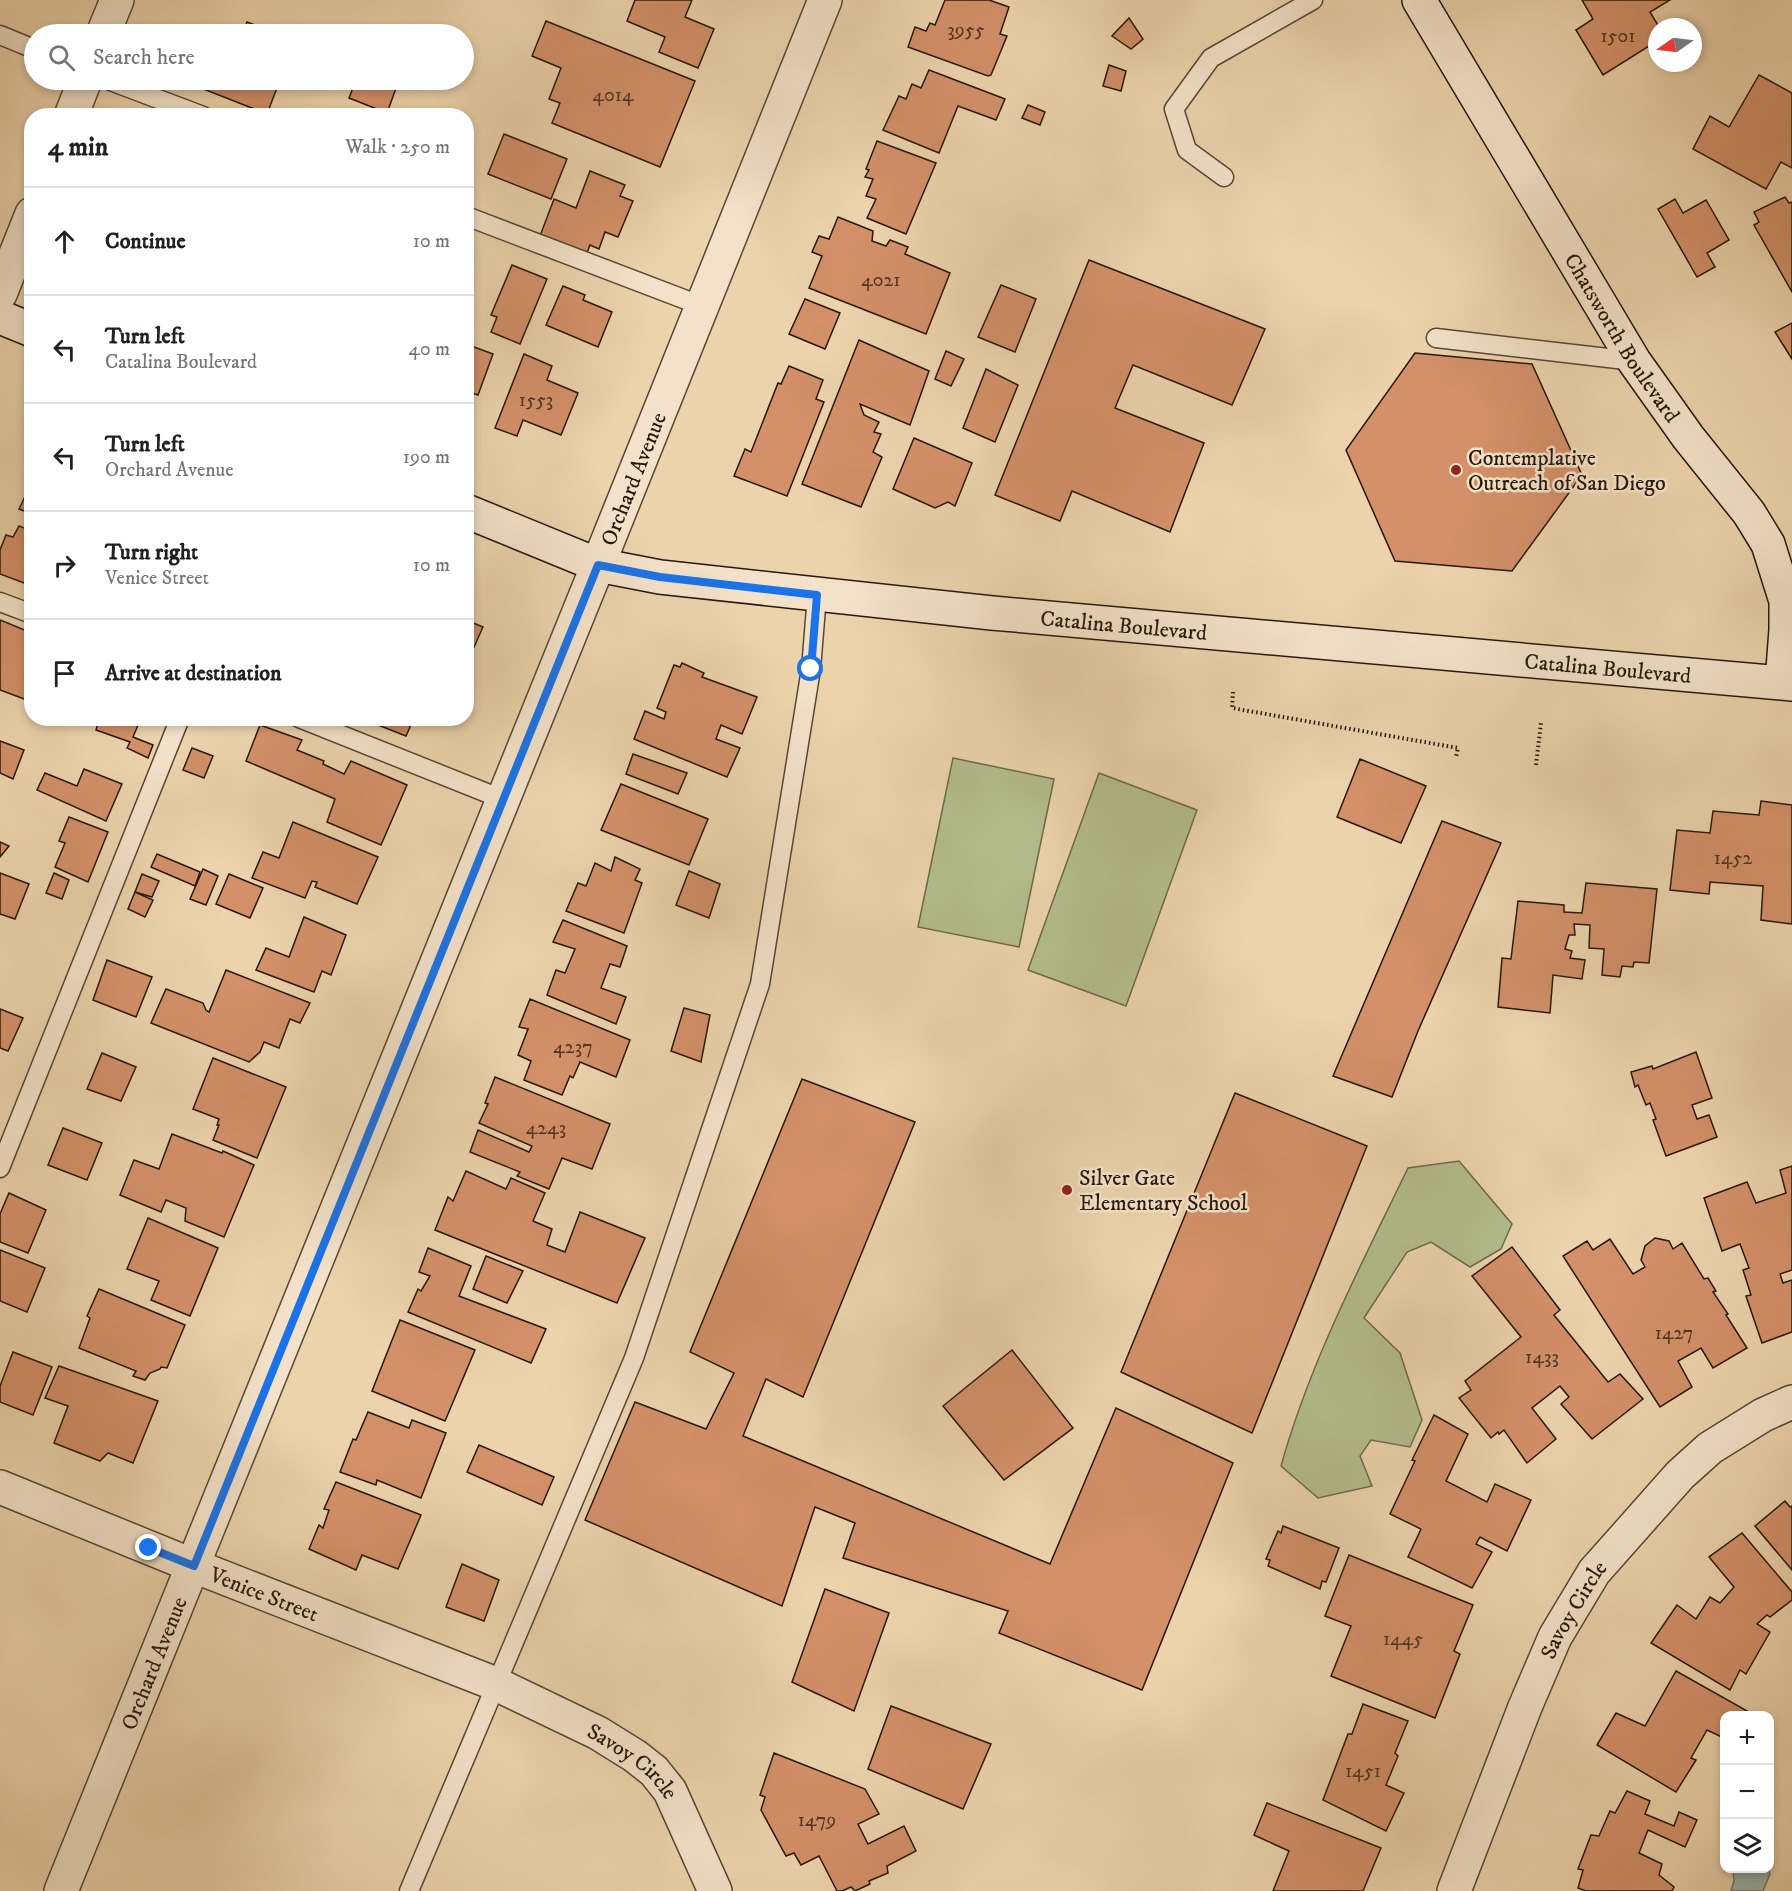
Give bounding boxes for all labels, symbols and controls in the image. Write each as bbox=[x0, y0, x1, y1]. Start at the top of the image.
house number: 3955 bbox=[947, 18, 985, 43]
north arrow bbox=[1648, 18, 1702, 72]
search box bbox=[24, 24, 474, 90]
house number: 1501 bbox=[1600, 24, 1636, 49]
icon: search bbox=[45, 41, 78, 74]
text: Search here bbox=[93, 44, 195, 71]
house number: 4014 bbox=[592, 83, 634, 108]
text: 4 min bbox=[48, 131, 108, 164]
text: Walk · 250 m bbox=[345, 135, 450, 160]
icon: ahead bbox=[48, 225, 81, 258]
text: Continue bbox=[105, 228, 186, 255]
text: 10 m bbox=[413, 229, 450, 254]
street label: Chatsworth Boulevard bbox=[1558, 249, 1685, 428]
house number: 4021 bbox=[861, 268, 901, 293]
text: Turn left bbox=[105, 323, 185, 350]
icon: left bbox=[48, 333, 81, 366]
text: 40 m bbox=[408, 337, 450, 362]
text: Catalina Boulevard bbox=[105, 350, 257, 375]
house number: 1553 bbox=[519, 388, 553, 413]
street label: Orchard Avenue bbox=[595, 409, 673, 550]
text: Turn left bbox=[105, 431, 185, 458]
icon: left bbox=[48, 441, 81, 474]
text: 190 m bbox=[403, 445, 450, 470]
place label: Contemplative Outreach of San Diego bbox=[1468, 445, 1666, 497]
text: Orchard Avenue bbox=[105, 458, 233, 483]
marker: Contemplative Outreach of San Diego bbox=[1449, 463, 1463, 477]
text: Turn right bbox=[105, 539, 198, 566]
icon: right bbox=[48, 549, 81, 582]
text: 10 m bbox=[413, 553, 450, 578]
text: Venice Street bbox=[105, 566, 209, 591]
street label: Catalina Boulevard bbox=[1039, 605, 1208, 647]
street label: Catalina Boulevard bbox=[1523, 648, 1692, 690]
route start bbox=[797, 655, 823, 681]
icon: arrive bbox=[48, 657, 81, 690]
text: Arrive at destination bbox=[105, 660, 282, 687]
house number: 1452 bbox=[1714, 846, 1752, 871]
house number: 4237 bbox=[553, 1035, 593, 1060]
house number: 4243 bbox=[526, 1116, 566, 1141]
place label: Silver Gate Elementary School bbox=[1079, 1165, 1248, 1217]
marker: Silver Gate Elementary School bbox=[1060, 1183, 1074, 1197]
house number: 1427 bbox=[1655, 1321, 1693, 1346]
house number: 1433 bbox=[1525, 1345, 1559, 1370]
route end bbox=[135, 1534, 161, 1560]
street label: Savoy Circle bbox=[1535, 1555, 1613, 1663]
street label: Venice Street bbox=[205, 1561, 322, 1628]
street label: Orchard Avenue bbox=[116, 1593, 194, 1734]
house number: 1445 bbox=[1383, 1627, 1423, 1652]
map controls bbox=[1720, 1711, 1774, 1873]
button: + bbox=[1720, 1711, 1774, 1765]
street label: Savoy Circle bbox=[583, 1718, 684, 1803]
house number: 1451 bbox=[1345, 1759, 1381, 1784]
button: − bbox=[1720, 1765, 1774, 1819]
house number: 1479 bbox=[798, 1808, 836, 1833]
button: layers bbox=[1720, 1819, 1774, 1873]

